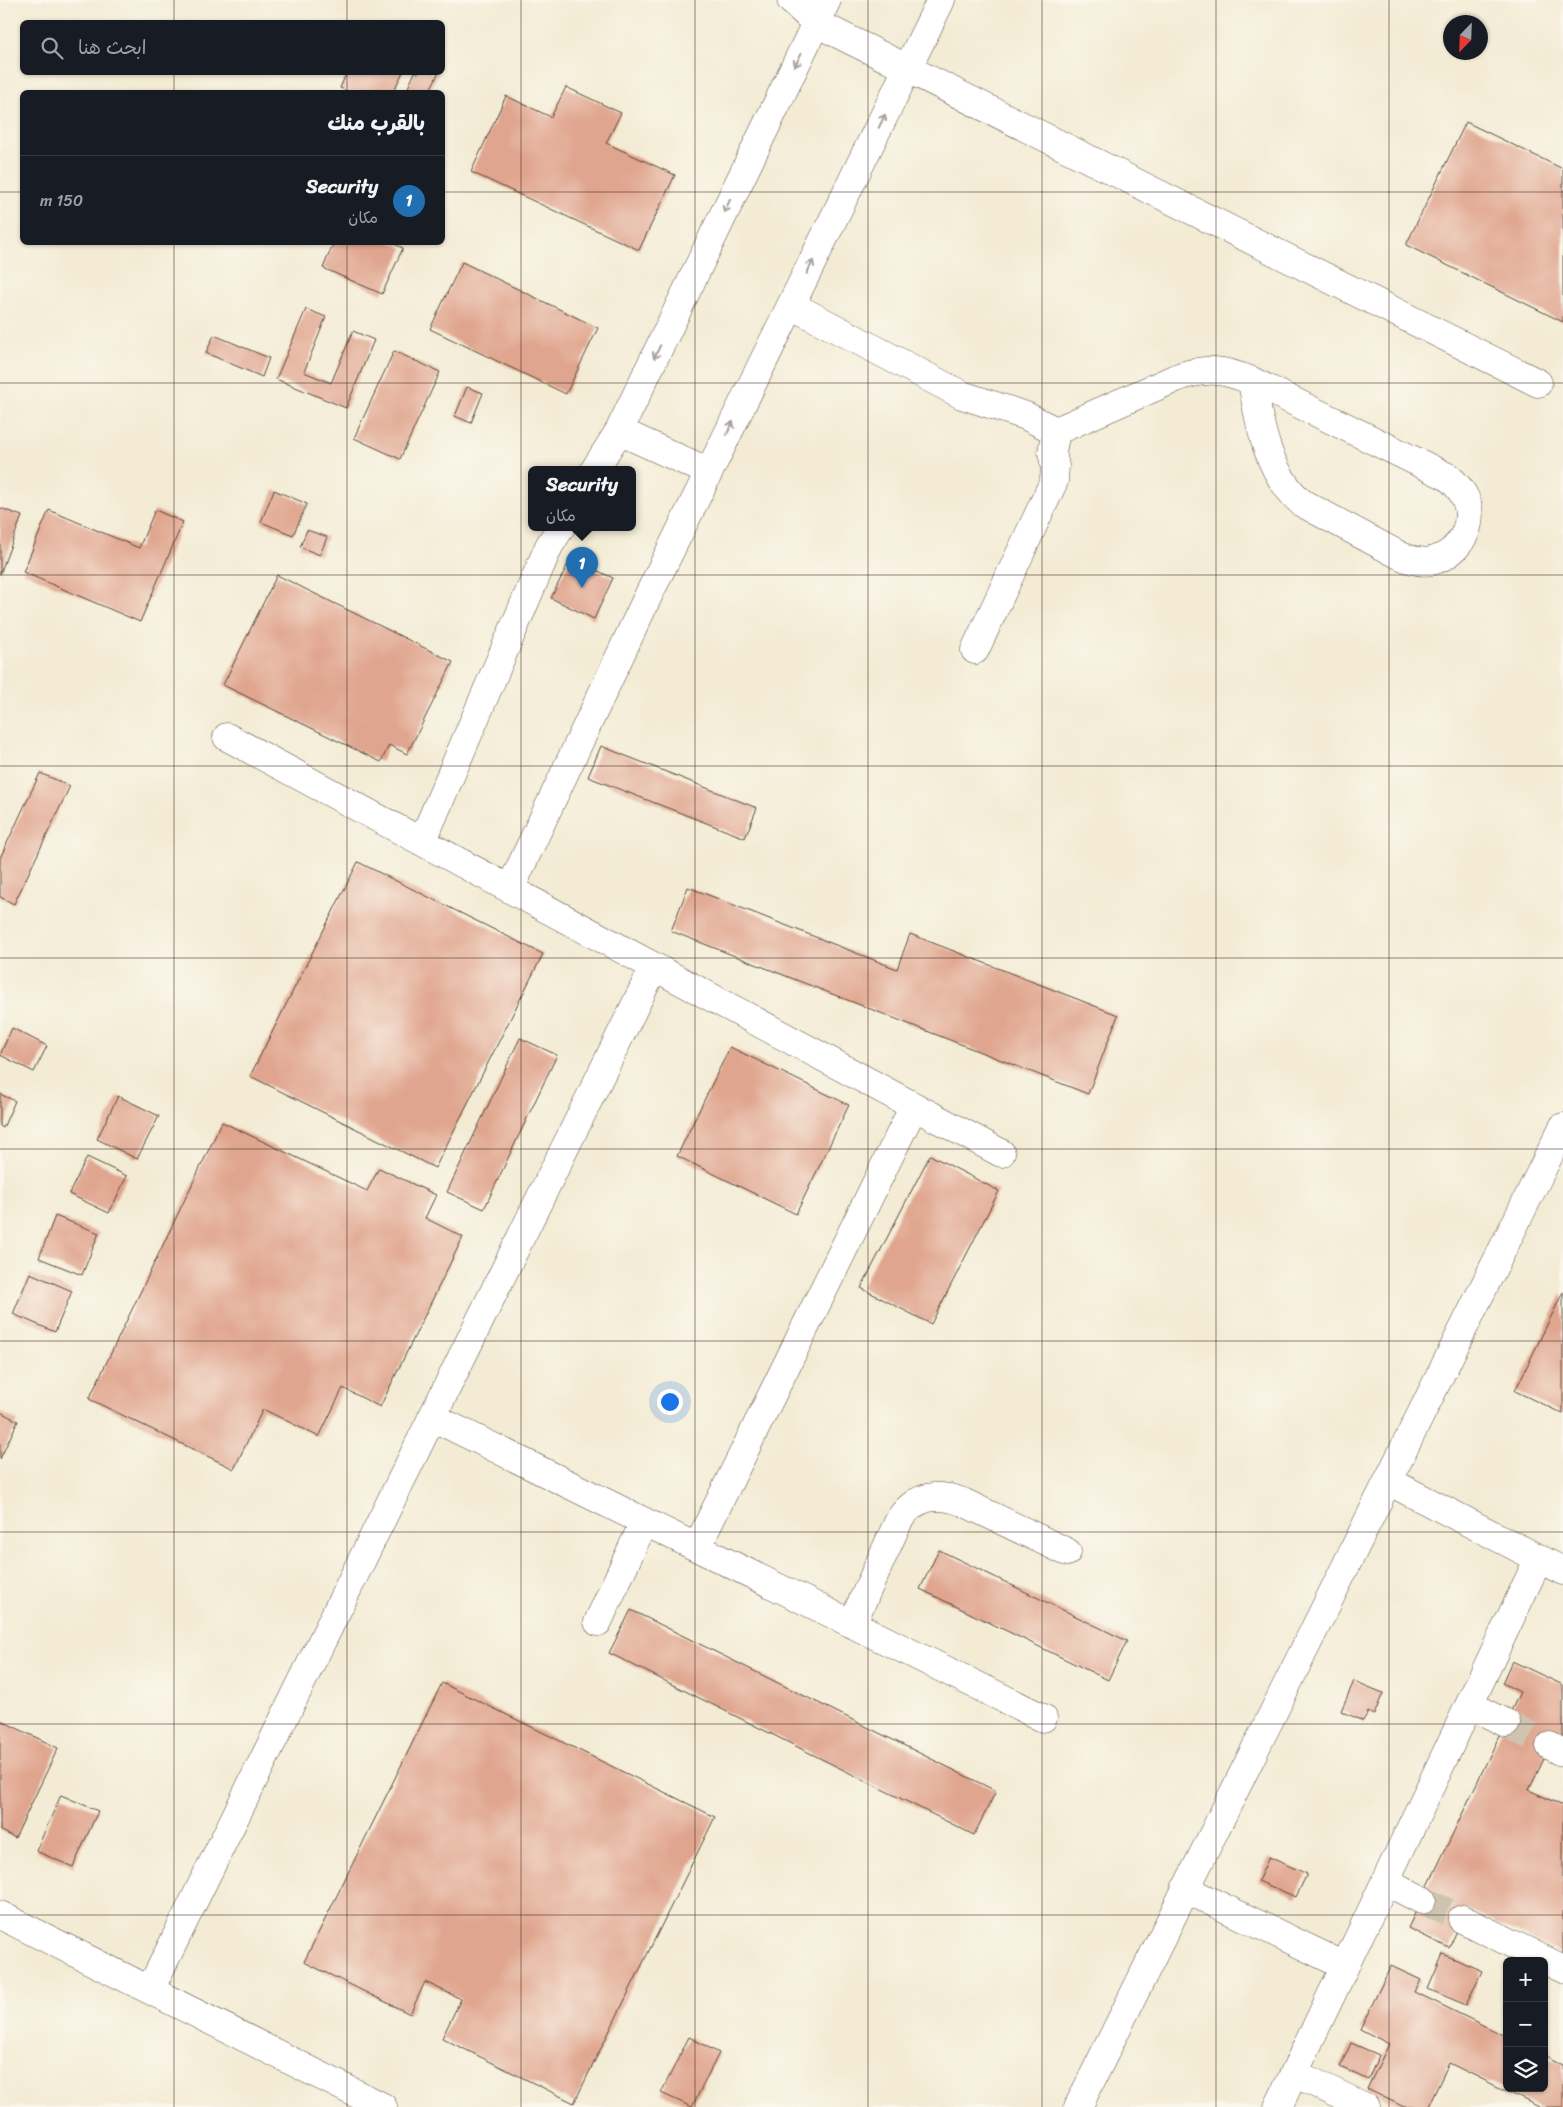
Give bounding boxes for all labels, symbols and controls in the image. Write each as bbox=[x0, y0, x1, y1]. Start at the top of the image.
north arrow bbox=[1443, 15, 1488, 60]
search box bbox=[20, 20, 445, 75]
text: ابحث هنا bbox=[78, 31, 146, 64]
icon: search bbox=[38, 34, 66, 62]
one-way arrow bbox=[793, 52, 803, 67]
text: بالقرب منك bbox=[327, 104, 425, 142]
one-way arrow bbox=[878, 114, 887, 129]
text: Security bbox=[306, 170, 378, 203]
text: 150 m bbox=[40, 186, 83, 215]
text: 1 bbox=[406, 186, 412, 215]
one-way arrow bbox=[722, 198, 732, 213]
text: مكان bbox=[348, 203, 378, 232]
one-way arrow bbox=[806, 260, 815, 275]
one-way arrow bbox=[651, 344, 661, 359]
one-way arrow bbox=[726, 421, 735, 436]
popup bbox=[528, 466, 636, 531]
text: Security bbox=[546, 468, 618, 501]
text: مكان bbox=[546, 501, 576, 530]
pin: 1 bbox=[566, 547, 598, 588]
your location bbox=[657, 1389, 683, 1415]
map controls bbox=[1503, 1957, 1548, 2092]
button: + bbox=[1503, 1957, 1548, 2002]
button: − bbox=[1503, 2002, 1548, 2047]
button: layers bbox=[1503, 2047, 1548, 2092]

